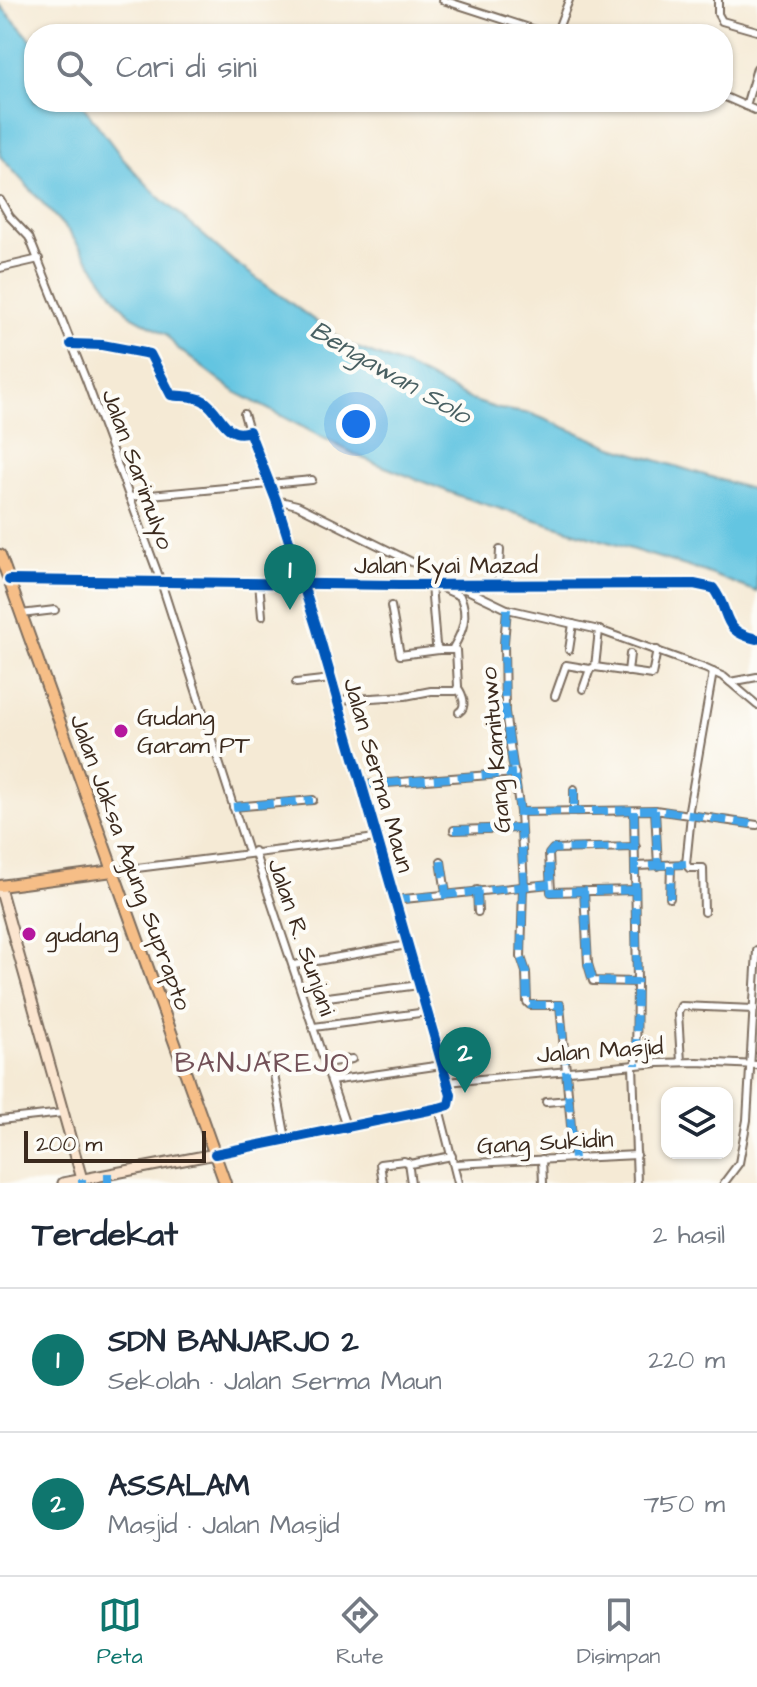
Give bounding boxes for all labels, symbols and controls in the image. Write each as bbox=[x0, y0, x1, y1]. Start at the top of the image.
search box bbox=[24, 24, 733, 112]
icon: search bbox=[52, 46, 96, 90]
text: Cari di sini bbox=[116, 47, 257, 89]
water label: Bengawan Solo bbox=[303, 312, 479, 435]
street label: Jalan Sarimulyo bbox=[91, 384, 182, 555]
your location bbox=[336, 404, 376, 444]
pin: 1 bbox=[264, 544, 316, 610]
street label: Jalan Kyai Mazad bbox=[354, 549, 538, 584]
street label: Gang Kamituwo bbox=[472, 665, 521, 834]
street label: Jalan Serma Maun bbox=[334, 674, 422, 877]
place label: Gudang Garam PT bbox=[137, 701, 250, 763]
street label: Jalan Jaksa Agung Suprapto bbox=[60, 709, 200, 1016]
marker: Gudang Garam PT bbox=[112, 722, 130, 740]
street label: Jalan R. Sunjani bbox=[258, 854, 344, 1021]
place label: gudang bbox=[45, 918, 118, 953]
marker: gudang bbox=[20, 925, 38, 943]
pin: 2 bbox=[439, 1027, 491, 1093]
street label: Jalan Masjid bbox=[536, 1030, 665, 1072]
district label: BANJAREJO bbox=[175, 1044, 351, 1083]
map controls bbox=[661, 1087, 733, 1159]
button: layers bbox=[661, 1087, 733, 1159]
street label: Gang Sukidin bbox=[476, 1122, 614, 1165]
scale bar bbox=[24, 1127, 206, 1163]
text: 200 m bbox=[36, 1129, 102, 1160]
text: Terdekat bbox=[32, 1211, 178, 1259]
text: 2 hasil bbox=[653, 1217, 725, 1253]
text: SDN BANJARJO 2 bbox=[108, 1321, 359, 1363]
text: 1 bbox=[56, 1342, 60, 1378]
text: 220 m bbox=[648, 1342, 725, 1378]
text: Sekolah · Jalan Serma Maun bbox=[108, 1363, 442, 1399]
text: ASSALAM bbox=[108, 1465, 250, 1507]
text: 2 bbox=[51, 1486, 65, 1522]
text: 750 m bbox=[644, 1486, 725, 1522]
text: Masjid · Jalan Masjid bbox=[108, 1507, 340, 1543]
tab: Peta bbox=[97, 1593, 143, 1672]
tab: Rute bbox=[336, 1593, 384, 1672]
tab: Disimpan bbox=[577, 1593, 660, 1672]

